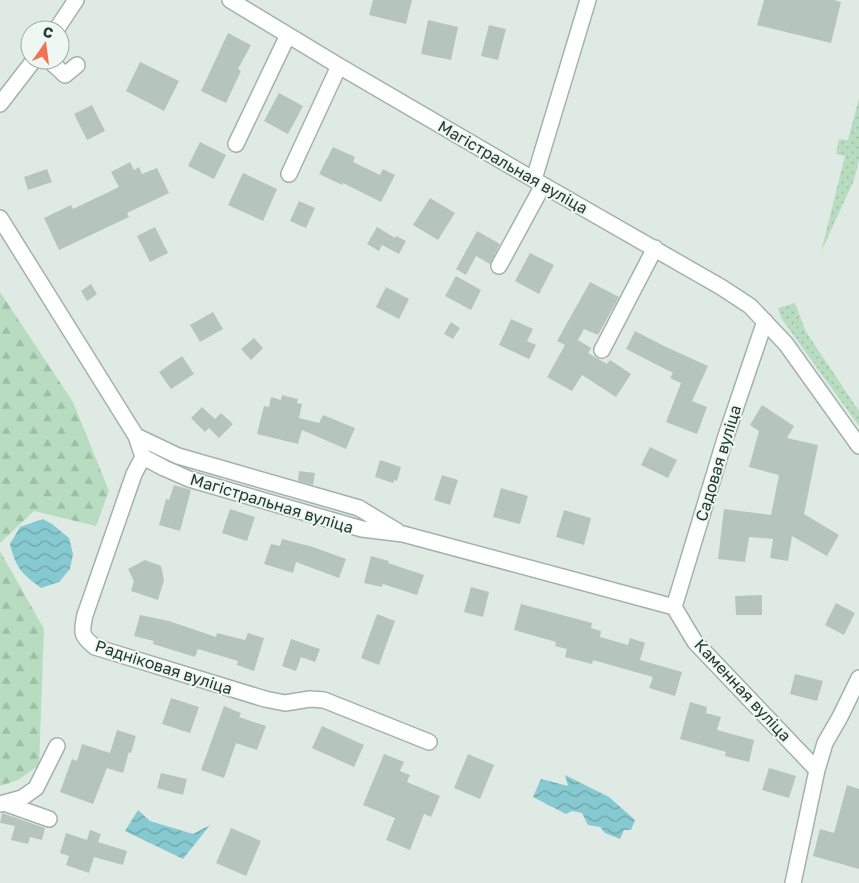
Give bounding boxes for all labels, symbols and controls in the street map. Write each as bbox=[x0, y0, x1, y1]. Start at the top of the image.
north arrow bbox=[20, 20, 70, 70]
text: С bbox=[41, 22, 55, 41]
street label: Магістральная вуліца bbox=[435, 116, 591, 218]
street label: Садовая вуліца bbox=[691, 402, 745, 524]
street label: Магістральная вуліца bbox=[188, 469, 356, 537]
street label: Радніковая вуліца bbox=[93, 635, 235, 699]
street label: Каменная вуліца bbox=[690, 635, 796, 745]

